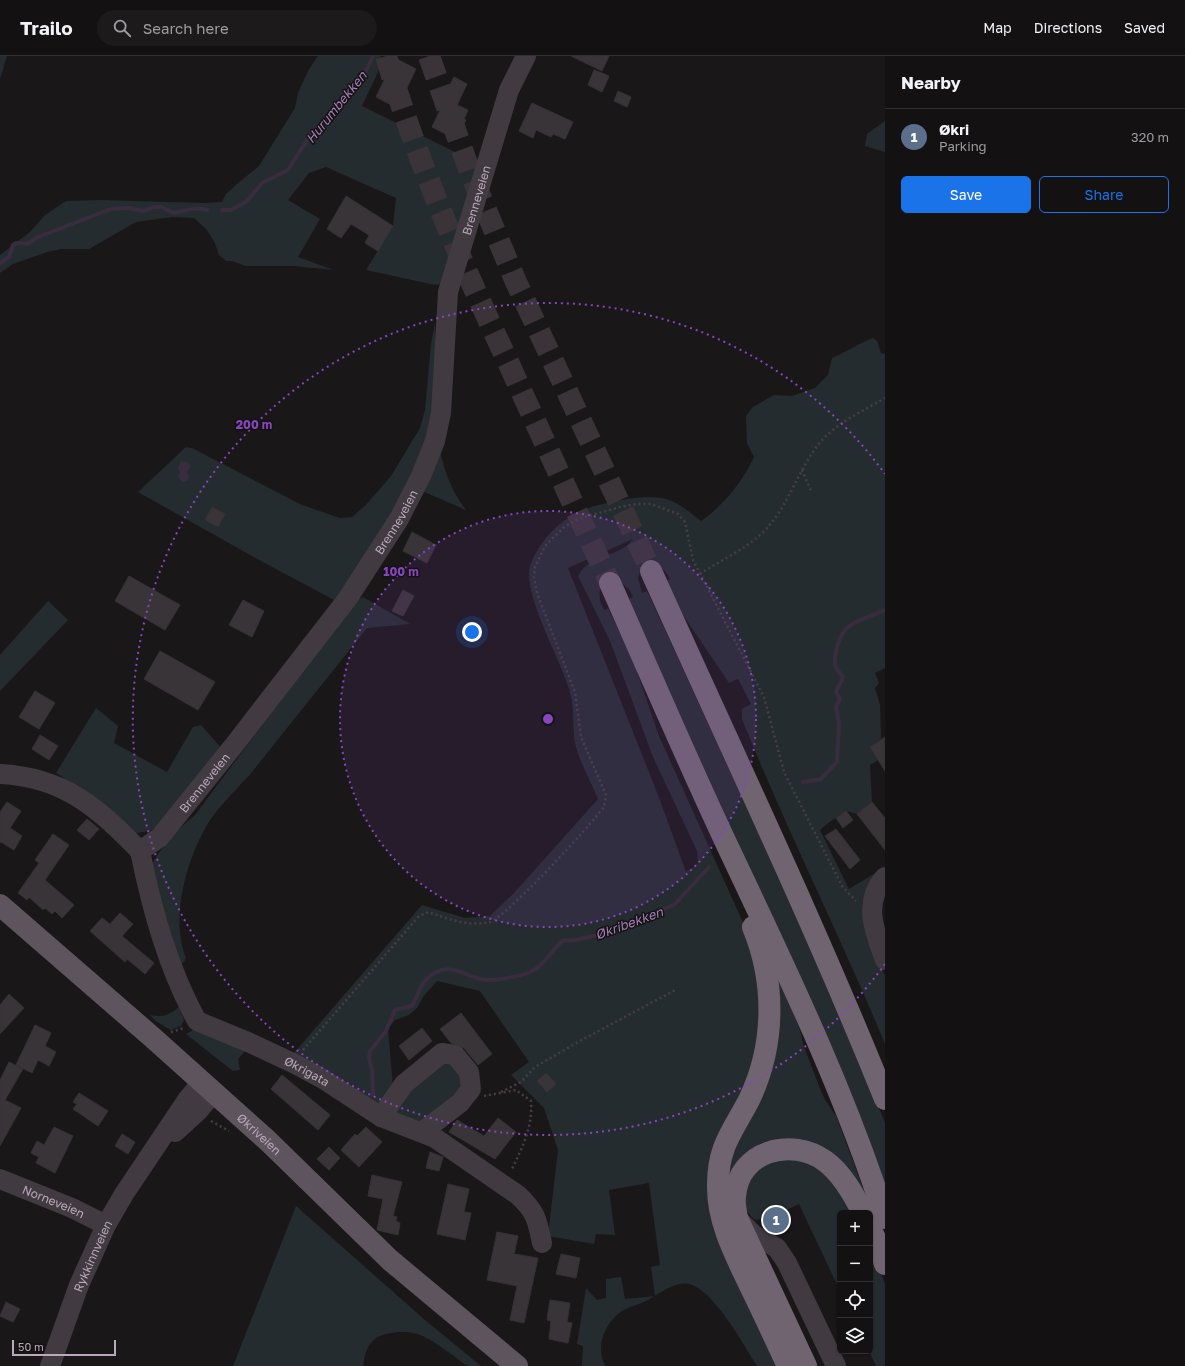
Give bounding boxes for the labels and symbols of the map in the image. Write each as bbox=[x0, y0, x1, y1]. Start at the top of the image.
water label: Hurumbekken bbox=[302, 67, 370, 146]
street label: Brenneveien bbox=[458, 163, 493, 237]
text: 200 m bbox=[236, 417, 272, 432]
street label: Brenneveien bbox=[371, 487, 420, 557]
text: 100 m bbox=[383, 564, 419, 579]
your location bbox=[462, 622, 482, 642]
centre of rings bbox=[541, 712, 555, 726]
street label: Brenneveien bbox=[176, 750, 232, 815]
water label: Økribekken bbox=[593, 903, 666, 943]
street label: Økrigata bbox=[282, 1053, 333, 1089]
street label: Økriveien bbox=[234, 1110, 285, 1158]
street label: Norneveien bbox=[20, 1181, 87, 1221]
pin: 1 bbox=[763, 1205, 789, 1235]
street label: Rykkinnveien bbox=[70, 1217, 115, 1294]
scale bar bbox=[12, 1338, 116, 1357]

